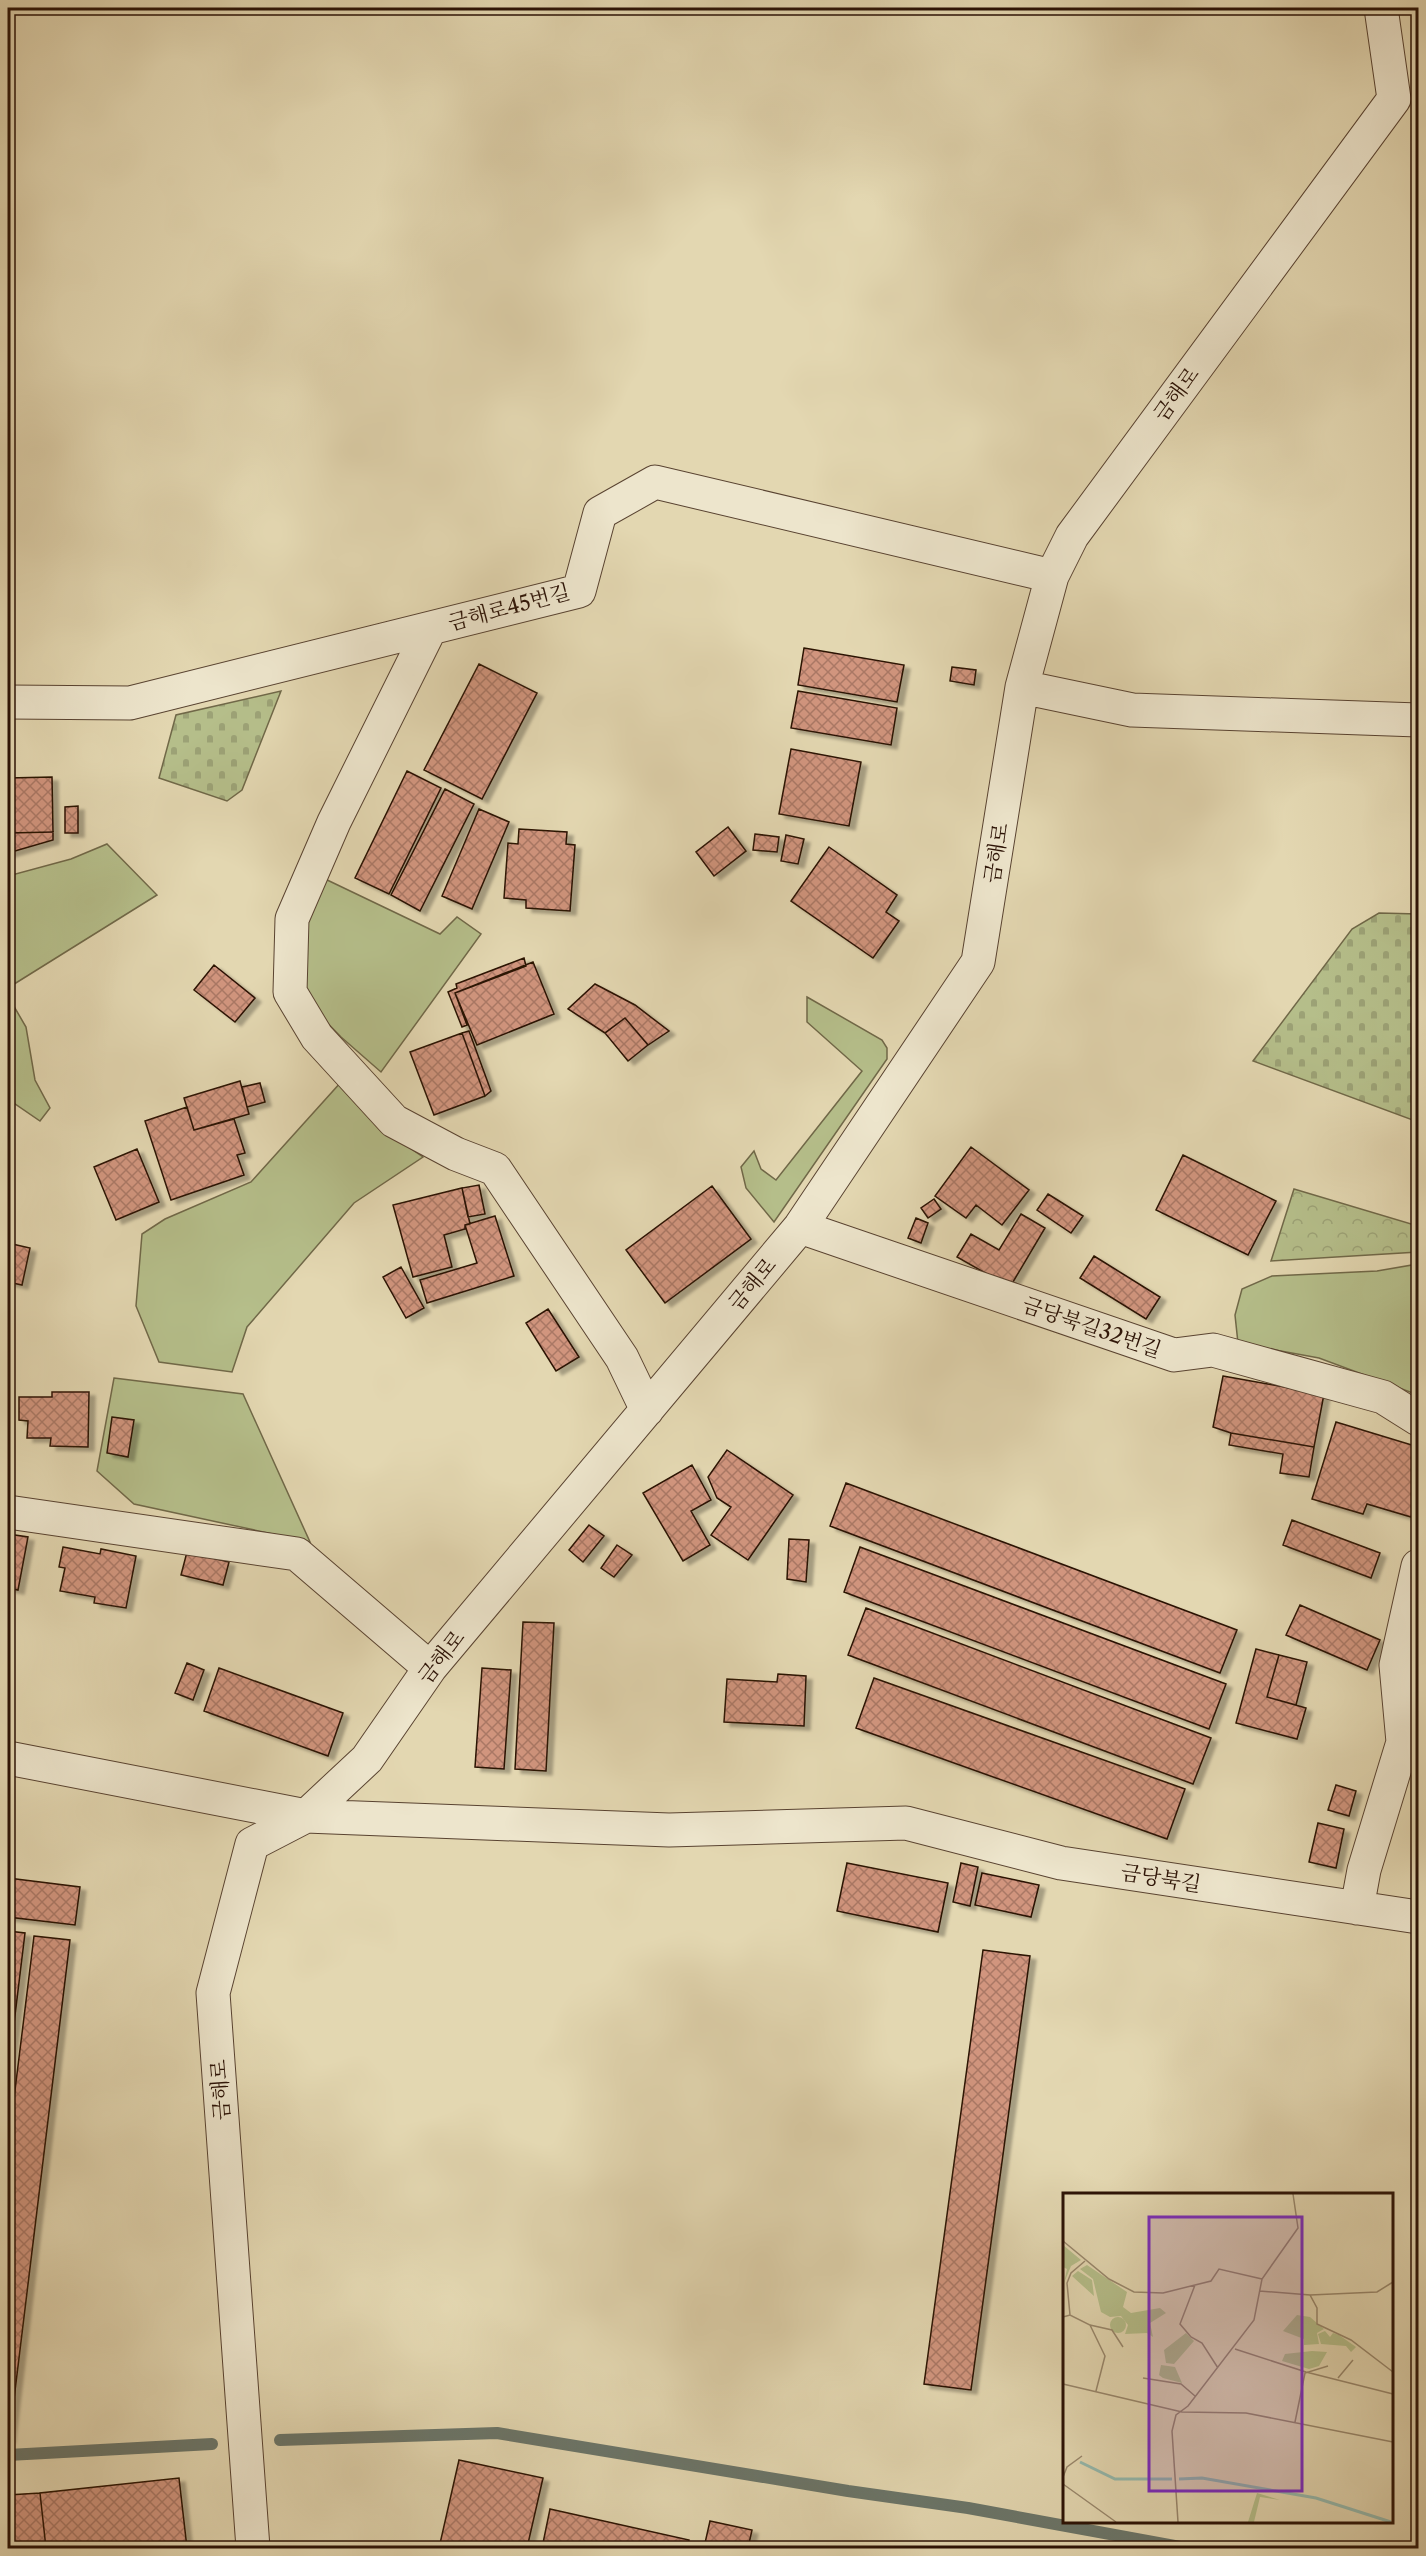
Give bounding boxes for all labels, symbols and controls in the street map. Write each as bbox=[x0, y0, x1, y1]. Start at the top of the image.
street label: 금해로 bbox=[1148, 362, 1204, 426]
street label: 금해로45번길 bbox=[445, 579, 573, 635]
street label: 금해로 bbox=[979, 821, 1013, 885]
street label: 금해로 bbox=[723, 1253, 781, 1315]
street label: 금당북길32번길 bbox=[1019, 1292, 1165, 1362]
street label: 금해로 bbox=[412, 1625, 470, 1689]
street label: 금당북길 bbox=[1119, 1859, 1203, 1897]
street label: 금해로 bbox=[205, 2059, 235, 2121]
inset map bbox=[1063, 2193, 1393, 2523]

